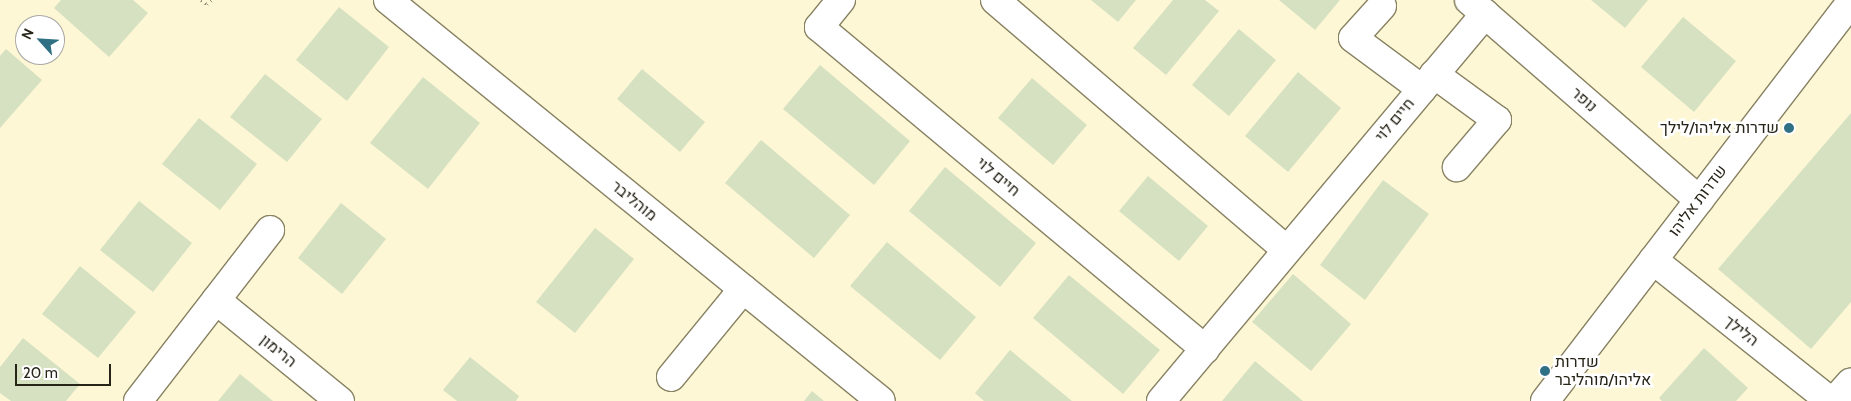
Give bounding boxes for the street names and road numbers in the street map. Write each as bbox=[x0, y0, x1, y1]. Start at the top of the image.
street label: נופר bbox=[1567, 83, 1601, 117]
street label: חיים לוי bbox=[1371, 94, 1419, 146]
street label: חיים לוי bbox=[972, 153, 1024, 201]
street label: שדרות אליהו bbox=[1665, 161, 1731, 241]
street label: מוהליבר bbox=[607, 177, 661, 225]
street label: הלילך bbox=[1720, 312, 1762, 350]
street label: הרימון bbox=[256, 330, 300, 372]

